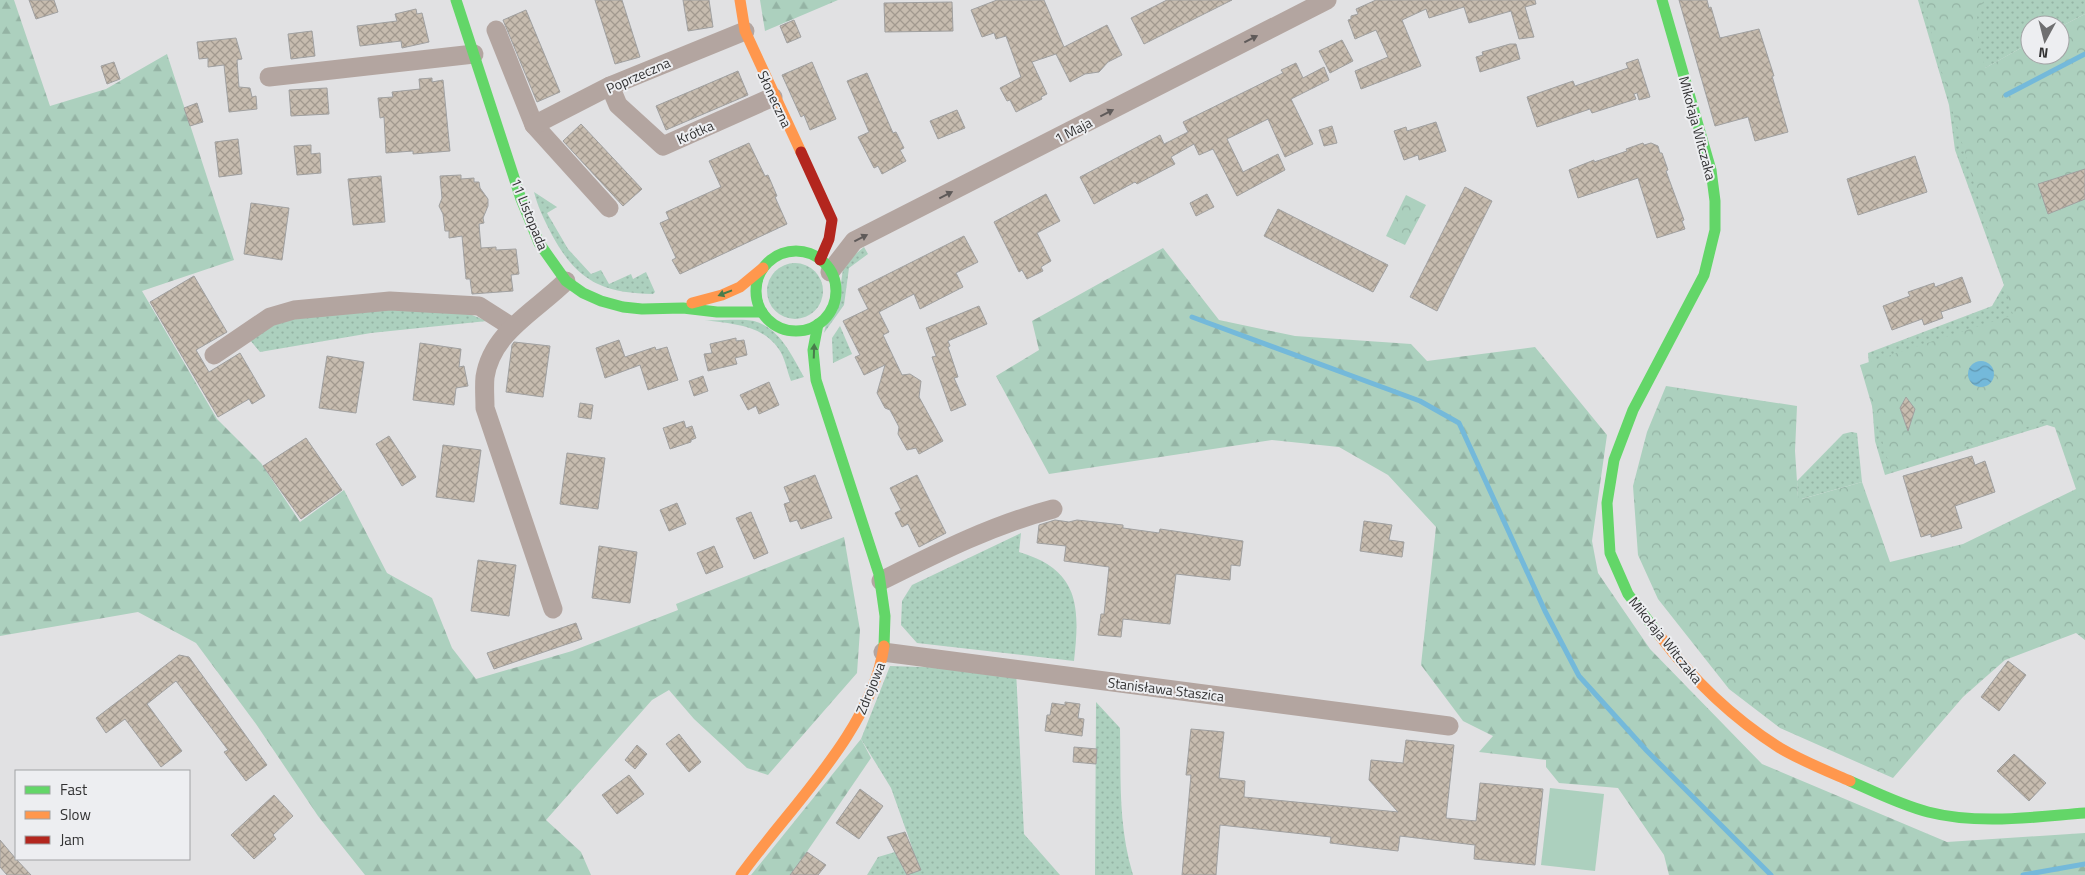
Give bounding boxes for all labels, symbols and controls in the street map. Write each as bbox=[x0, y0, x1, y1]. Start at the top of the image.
north arrow bbox=[2020, 15, 2070, 65]
one-way arrow bbox=[1244, 35, 1258, 43]
text: N bbox=[2037, 42, 2049, 64]
street label: Poprzeczna bbox=[603, 52, 673, 98]
street label: Słoneczna bbox=[753, 67, 797, 131]
street label: Mikołaja Witczaka bbox=[1674, 74, 1722, 182]
one-way arrow bbox=[1099, 109, 1114, 117]
street label: 1 Maja bbox=[1051, 112, 1095, 148]
street label: Krótka bbox=[673, 115, 717, 149]
street label: 11 Listopada bbox=[506, 175, 554, 253]
one-way arrow bbox=[939, 191, 953, 199]
one-way arrow bbox=[854, 234, 868, 242]
one-way arrow bbox=[718, 290, 733, 297]
one-way arrow bbox=[810, 342, 818, 358]
street label: Mikołaja Witczaka bbox=[1624, 592, 1708, 688]
street label: Zdrojowa bbox=[850, 659, 890, 717]
street label: Stanisława Staszica bbox=[1107, 671, 1225, 707]
legend bbox=[15, 770, 190, 860]
text: Fast bbox=[60, 778, 88, 801]
text: Slow bbox=[60, 803, 91, 826]
text: Jam bbox=[60, 828, 84, 851]

